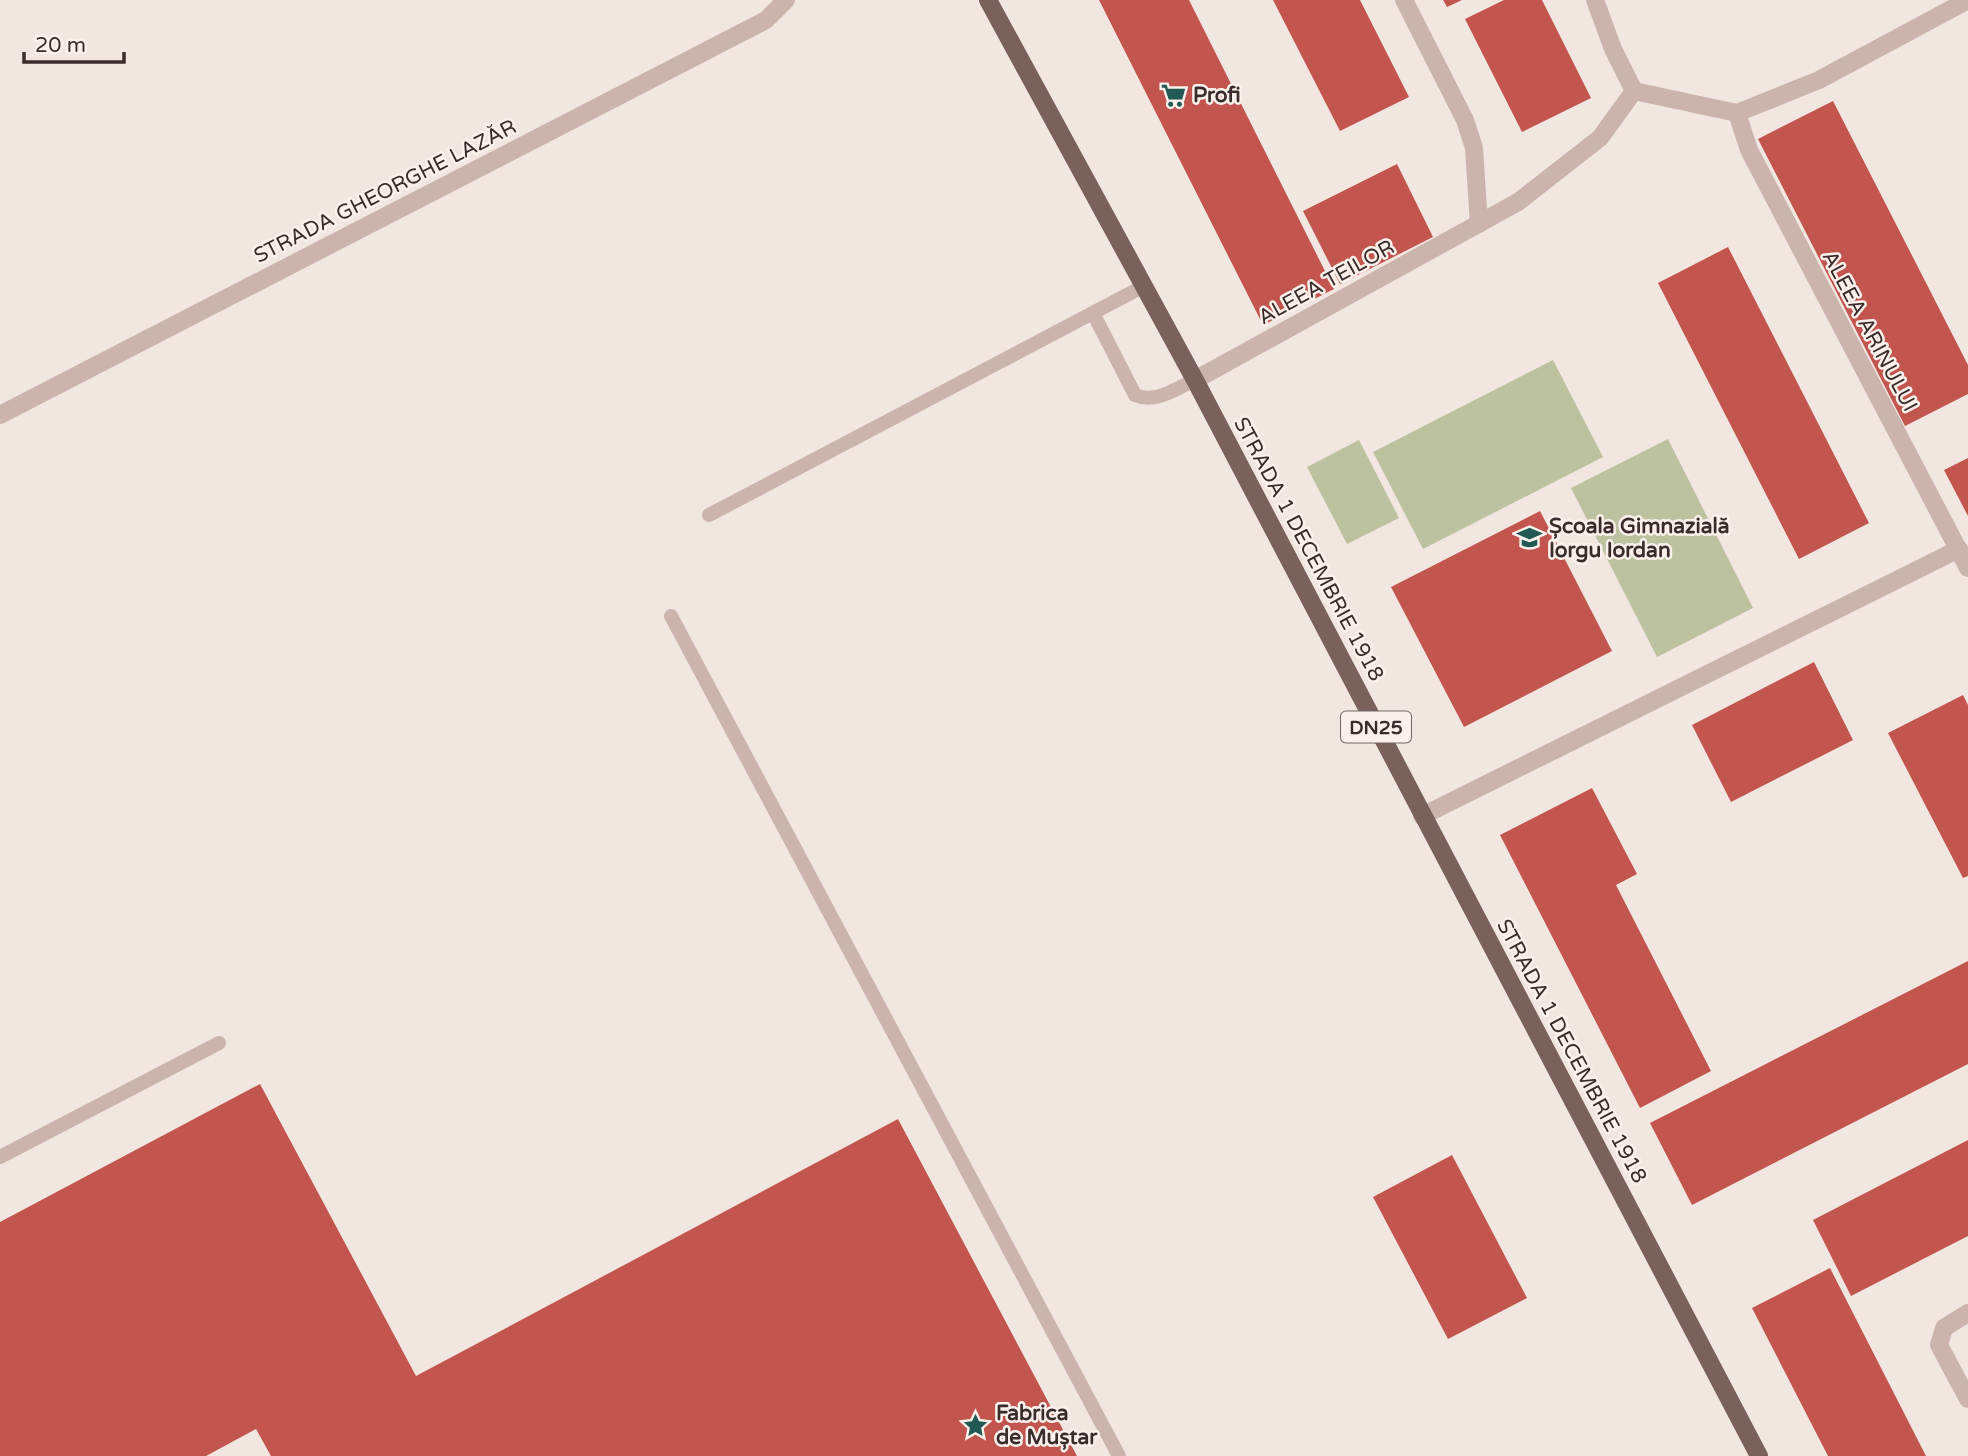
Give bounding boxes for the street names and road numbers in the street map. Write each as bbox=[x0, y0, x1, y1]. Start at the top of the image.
street label: STRADA GHEORGHE LAZĂR bbox=[250, 114, 521, 269]
street label: ALEEA TEILOR bbox=[1254, 235, 1399, 330]
street label: ALEEA ARINULUI bbox=[1817, 246, 1923, 416]
street label: STRADA 1 DECEMBRIE 1918 bbox=[1228, 413, 1389, 685]
road number: DN25 bbox=[1341, 712, 1411, 742]
street label: STRADA 1 DECEMBRIE 1918 bbox=[1491, 915, 1652, 1187]

